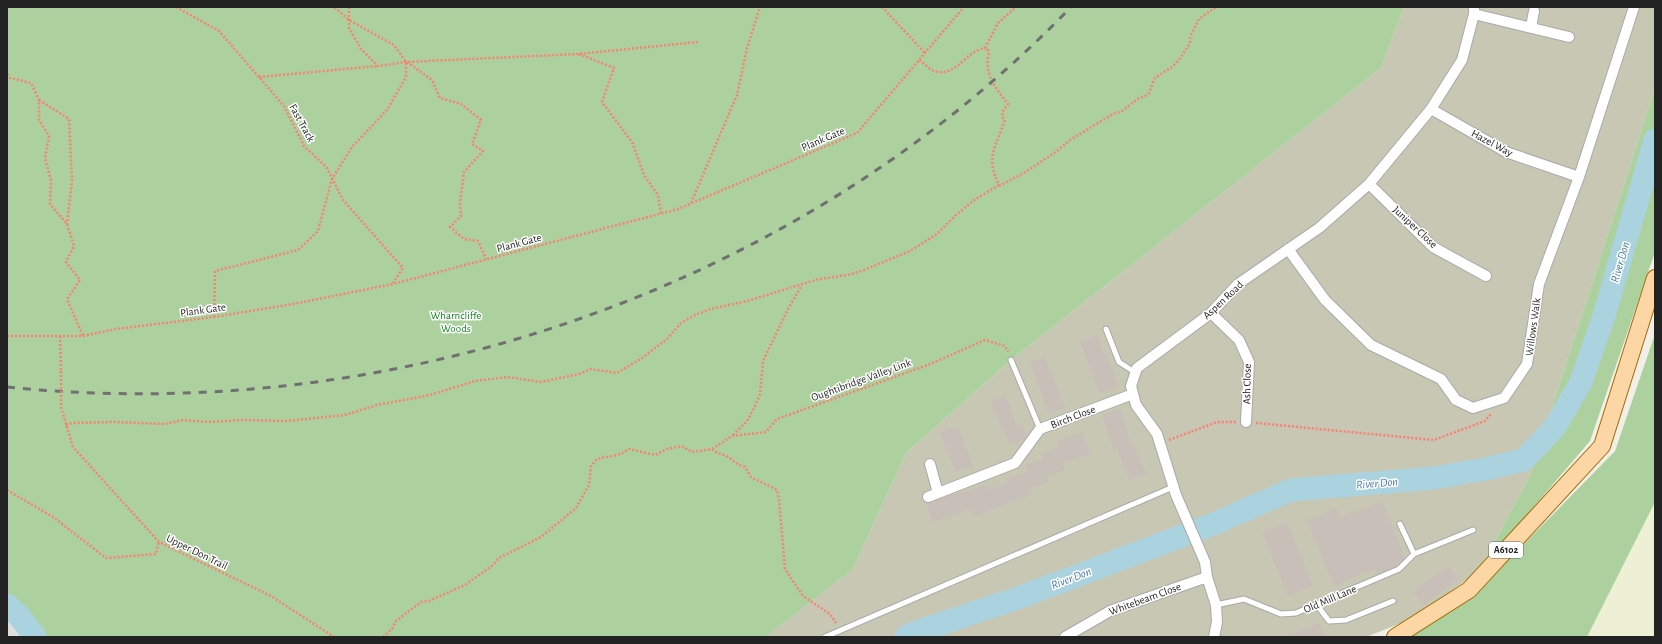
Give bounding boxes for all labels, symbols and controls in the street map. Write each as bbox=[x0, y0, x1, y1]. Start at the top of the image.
street label: Fast Track bbox=[287, 102, 317, 144]
street label: Plank Gate bbox=[800, 125, 846, 153]
street label: Hazel Way bbox=[1469, 128, 1515, 159]
street label: Juniper Close bbox=[1391, 204, 1439, 250]
street label: Plank Gate bbox=[495, 232, 543, 254]
water label: River Don bbox=[1608, 240, 1632, 284]
street label: Aspen Road bbox=[1201, 279, 1245, 321]
street label: Willows Walk bbox=[1523, 297, 1543, 357]
street label: Plank Gate bbox=[179, 301, 227, 319]
park label: Wharncliffe Woods bbox=[431, 310, 481, 334]
street label: Oughtibridge Valley Link bbox=[810, 357, 912, 403]
street label: Ash Close bbox=[1241, 363, 1253, 405]
street label: Birch Close bbox=[1049, 403, 1097, 431]
water label: River Don bbox=[1356, 475, 1398, 491]
street label: Upper Don Trail bbox=[165, 532, 229, 572]
road number: A6102 bbox=[1489, 542, 1523, 558]
water label: River Don bbox=[1049, 565, 1093, 591]
street label: Whitebeam Close bbox=[1107, 581, 1183, 617]
street label: Old Mill Lane bbox=[1302, 583, 1358, 615]

